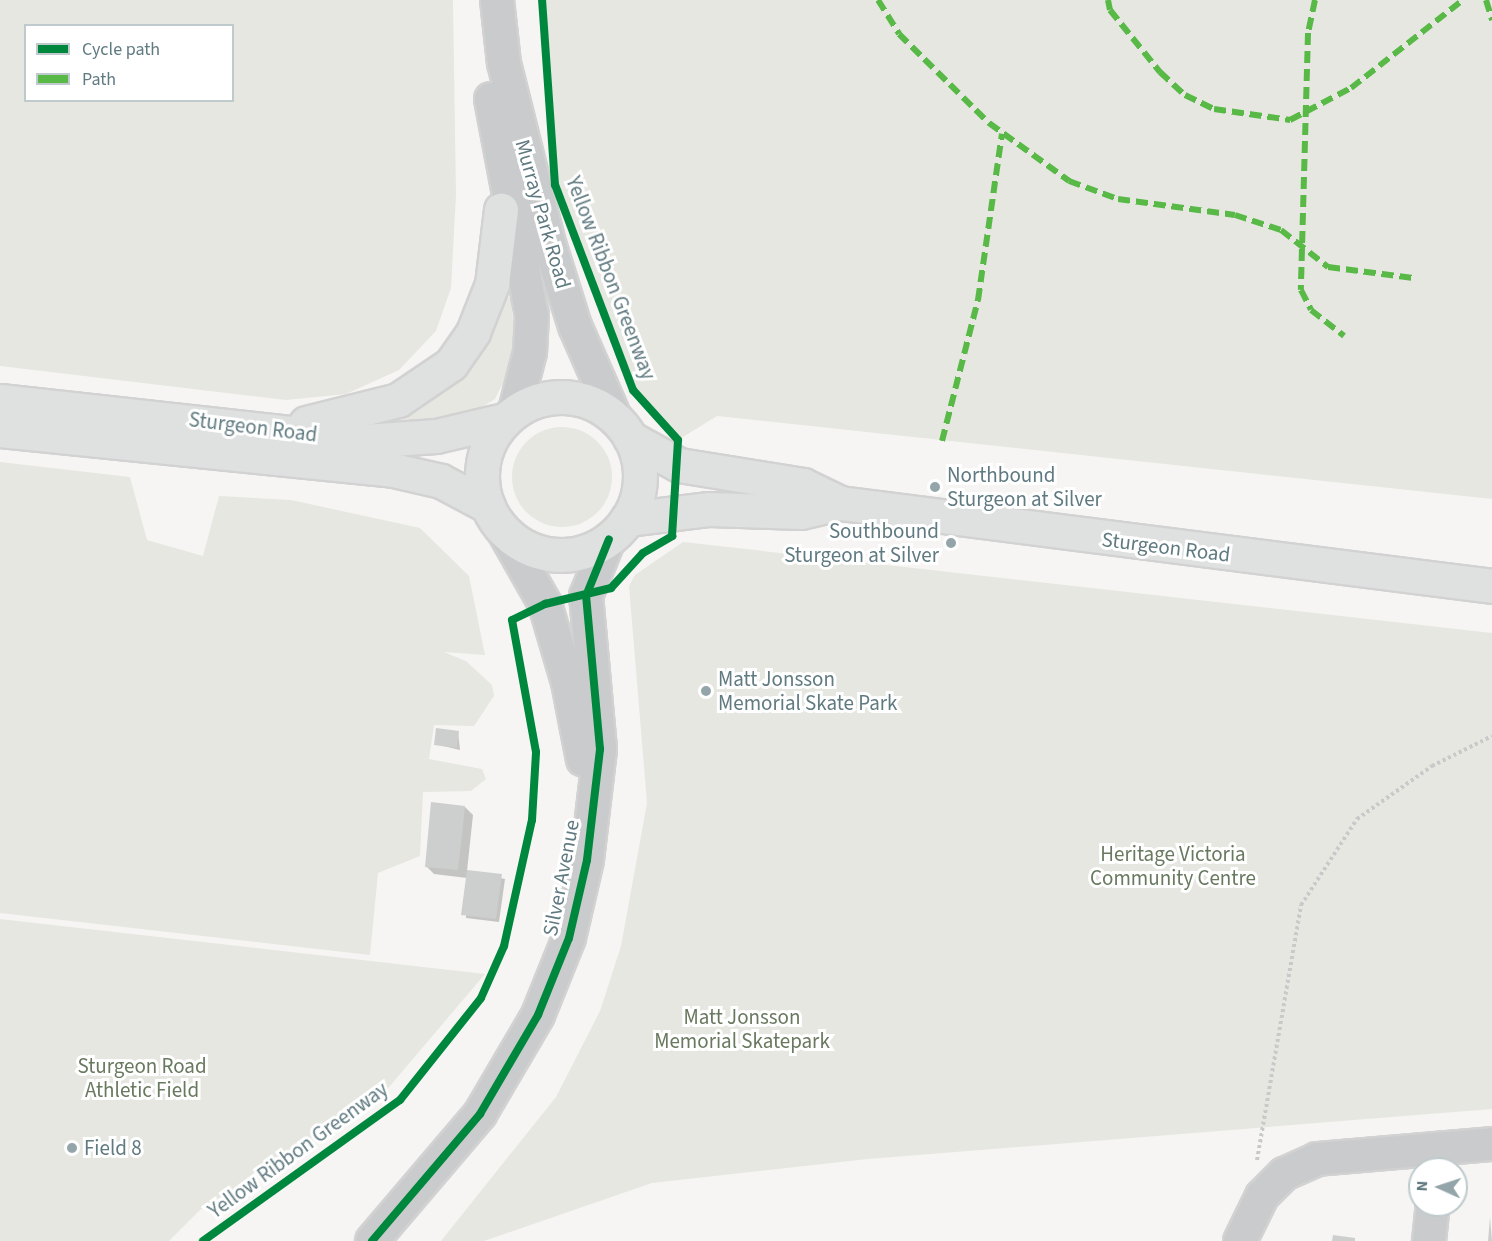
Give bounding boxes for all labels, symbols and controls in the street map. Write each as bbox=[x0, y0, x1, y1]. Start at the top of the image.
legend bbox=[24, 24, 234, 102]
text: Cycle path bbox=[82, 37, 160, 62]
text: Path bbox=[82, 67, 116, 92]
street label: Murray Park Road bbox=[510, 137, 576, 291]
street label: Yellow Ribbon Greenway bbox=[561, 173, 661, 383]
street label: Sturgeon Road bbox=[187, 407, 319, 447]
place label: Northbound Sturgeon at Silver bbox=[947, 462, 1102, 512]
marker: Northbound Sturgeon at Silver bbox=[928, 480, 942, 494]
place label: Southbound Sturgeon at Silver bbox=[784, 518, 939, 568]
street label: Sturgeon Road bbox=[1100, 527, 1232, 567]
marker: Southbound Sturgeon at Silver bbox=[944, 536, 958, 550]
place label: Matt Jonsson Memorial Skate Park bbox=[718, 666, 897, 716]
marker: Matt Jonsson Memorial Skate Park bbox=[699, 684, 713, 698]
street label: Silver Avenue bbox=[537, 818, 585, 938]
park label: Heritage Victoria Community Centre bbox=[1090, 841, 1256, 891]
park label: Matt Jonsson Memorial Skatepark bbox=[654, 1004, 830, 1054]
park label: Sturgeon Road Athletic Field bbox=[77, 1053, 207, 1103]
street label: Yellow Ribbon Greenway bbox=[203, 1076, 393, 1224]
place label: Field 8 bbox=[84, 1135, 142, 1161]
marker: Field 8 bbox=[65, 1141, 79, 1155]
north arrow bbox=[1408, 1157, 1468, 1217]
text: N bbox=[1411, 1180, 1433, 1192]

